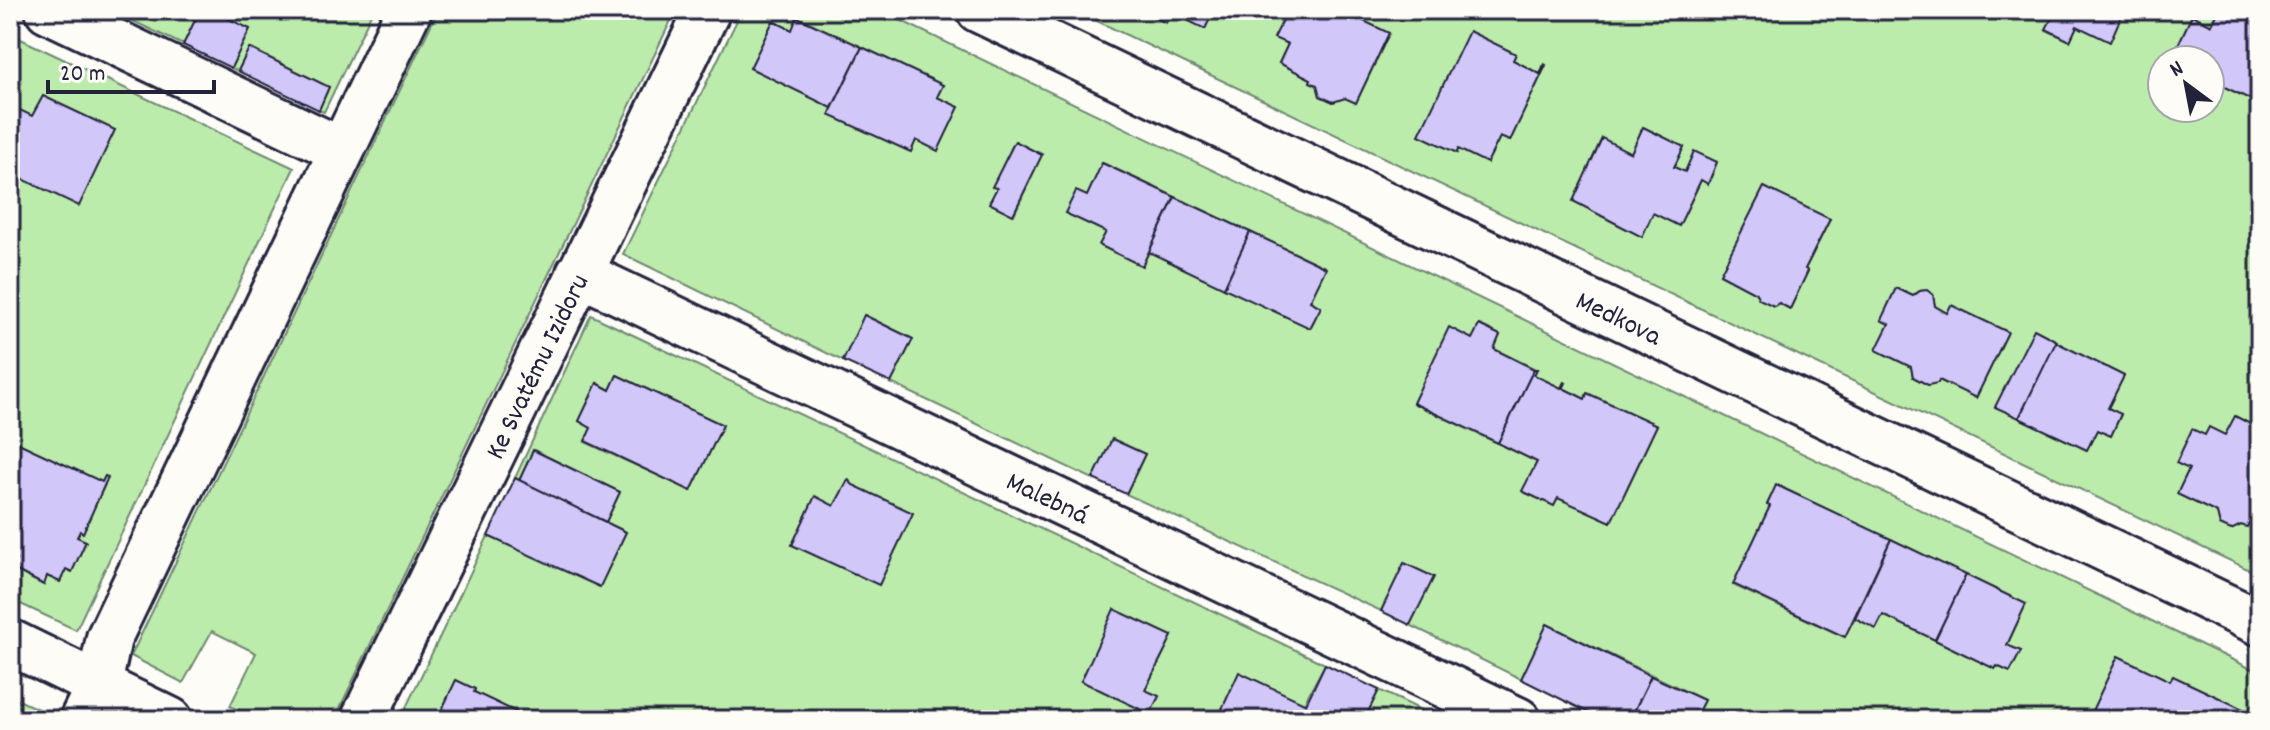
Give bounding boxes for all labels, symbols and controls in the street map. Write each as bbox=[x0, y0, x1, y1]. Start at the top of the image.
scale bar bbox=[48, 44, 214, 94]
north arrow bbox=[2146, 44, 2226, 124]
text: N bbox=[2164, 54, 2190, 86]
text: 20 m bbox=[60, 58, 106, 92]
street label: Ke Svatému Izidoru bbox=[478, 268, 602, 467]
street label: Medkova bbox=[1568, 283, 1668, 359]
street label: Malebná bbox=[998, 464, 1095, 538]

